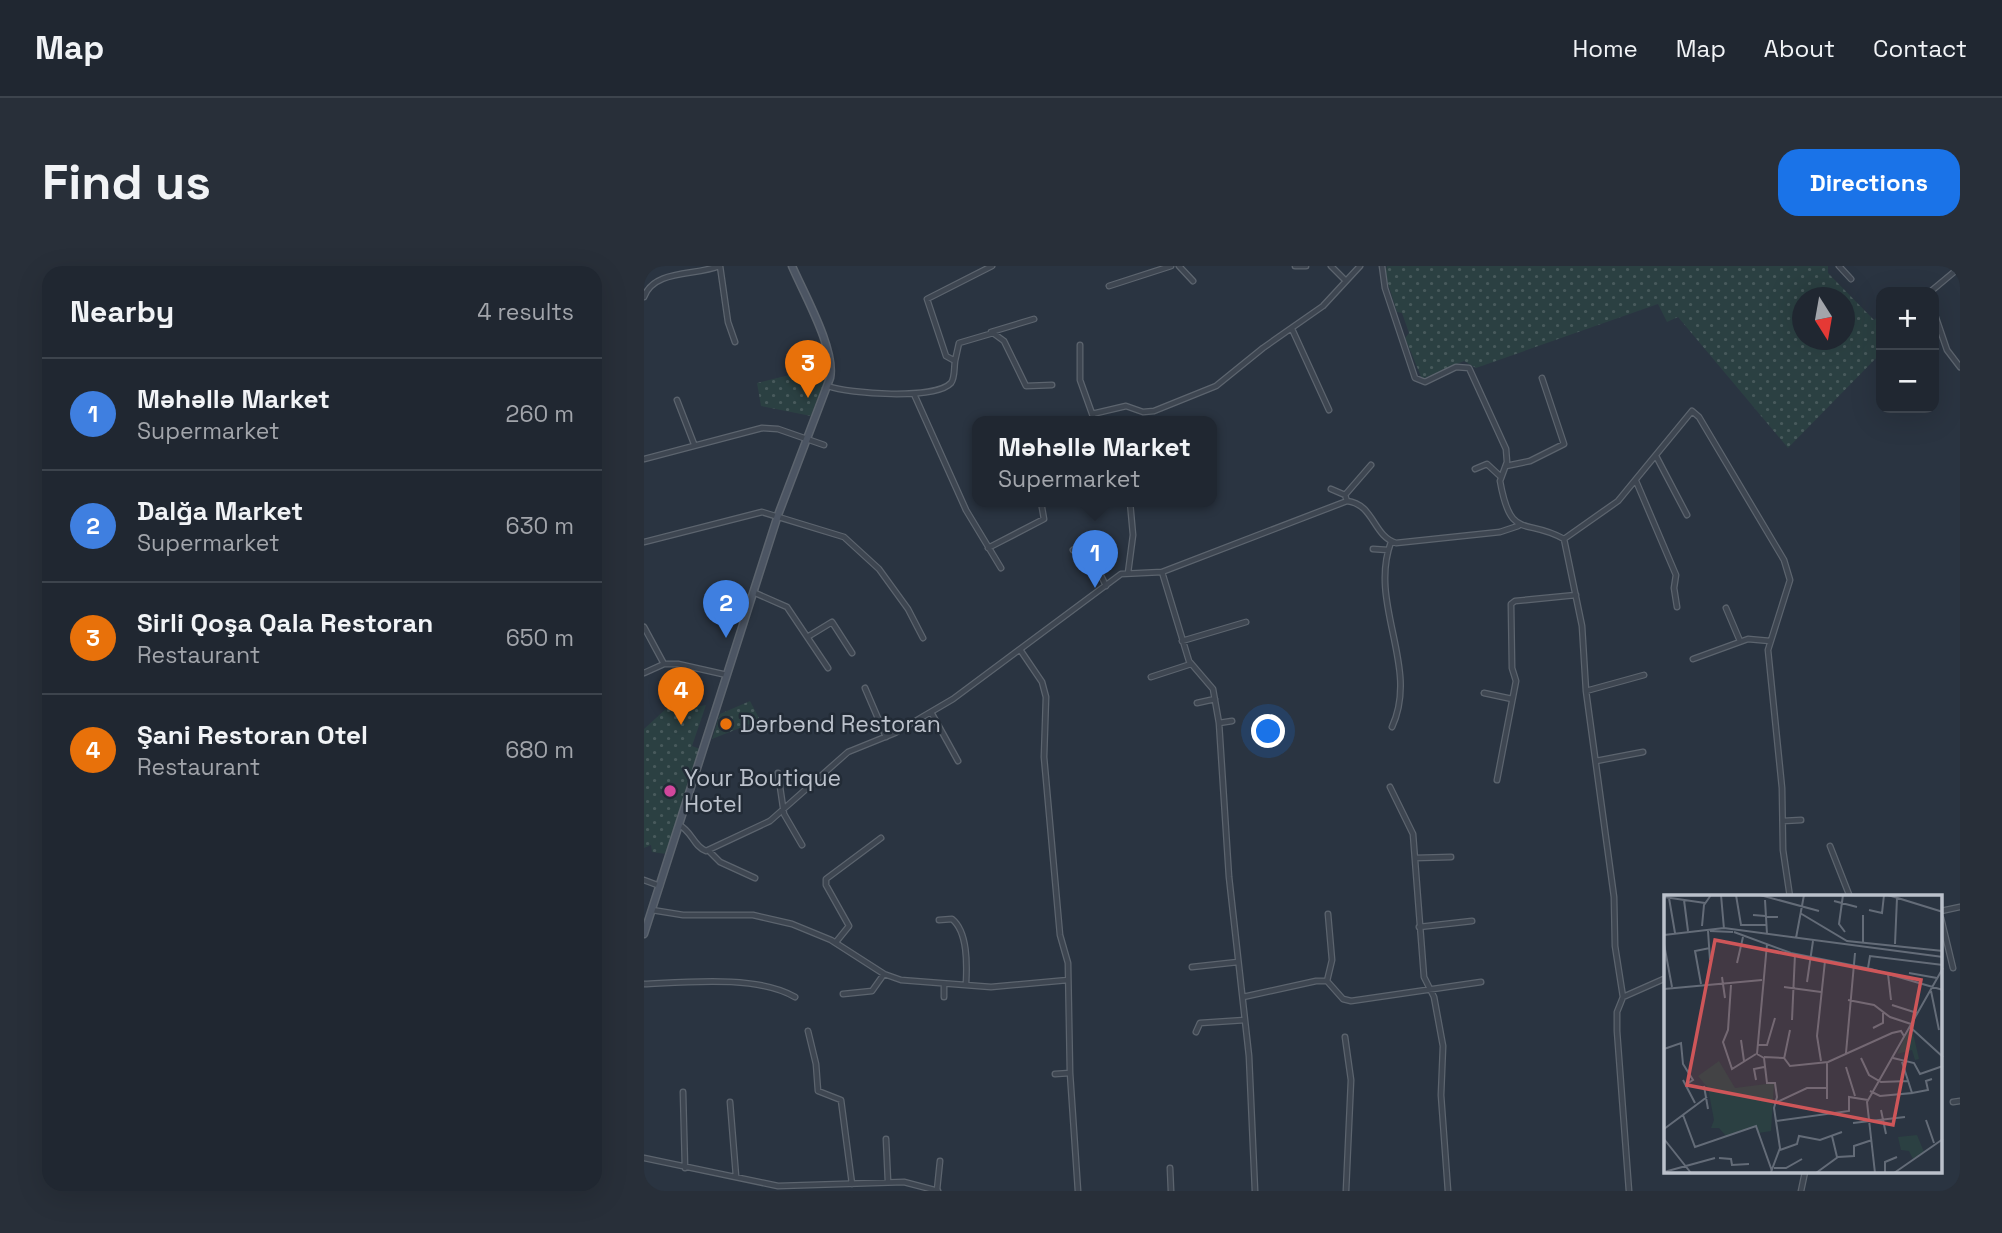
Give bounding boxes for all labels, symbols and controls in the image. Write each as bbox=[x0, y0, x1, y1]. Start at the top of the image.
text: Map bbox=[35, 27, 104, 69]
text: Home bbox=[1572, 33, 1638, 64]
text: Map bbox=[1676, 33, 1726, 64]
text: About bbox=[1764, 33, 1835, 64]
text: Contact bbox=[1873, 33, 1967, 64]
button: Directions bbox=[1778, 149, 1960, 216]
text: Find us bbox=[42, 151, 211, 213]
north arrow bbox=[1792, 287, 1855, 350]
map controls bbox=[1876, 287, 1939, 413]
button: + bbox=[1876, 287, 1939, 350]
text: Nearby bbox=[70, 292, 174, 331]
text: 4 results bbox=[477, 297, 574, 327]
pin: 3 bbox=[785, 340, 831, 398]
button: − bbox=[1876, 350, 1939, 413]
text: Məhəllə Market bbox=[137, 382, 330, 416]
text: 1 bbox=[88, 399, 98, 429]
text: 260 m bbox=[506, 399, 574, 429]
text: Supermarket bbox=[137, 416, 279, 446]
popup bbox=[972, 416, 1217, 507]
text: Məhəllə Market bbox=[998, 430, 1191, 464]
text: Supermarket bbox=[998, 464, 1140, 494]
text: Dalğa Market bbox=[137, 494, 303, 528]
text: 2 bbox=[86, 511, 100, 541]
text: 630 m bbox=[506, 511, 574, 541]
text: Supermarket bbox=[137, 528, 279, 558]
pin: 1 bbox=[1072, 530, 1118, 588]
pin: 2 bbox=[703, 580, 749, 638]
text: Sirli Qoşa Qala Restoran bbox=[137, 606, 433, 640]
text: 3 bbox=[86, 623, 100, 653]
text: 650 m bbox=[506, 623, 574, 653]
text: Restaurant bbox=[137, 640, 260, 670]
pin: 4 bbox=[658, 667, 704, 725]
place label: Dərbənd Restoran bbox=[740, 709, 941, 739]
your location bbox=[1251, 714, 1285, 748]
marker: Dərbənd Restoran bbox=[718, 716, 734, 732]
text: Şani Restoran Otel bbox=[137, 718, 368, 752]
text: 4 bbox=[86, 735, 100, 765]
text: 680 m bbox=[505, 735, 574, 765]
text: Restaurant bbox=[137, 752, 260, 782]
place label: Your Boutique Hotel bbox=[684, 763, 841, 819]
marker: Your Boutique Hotel bbox=[662, 783, 678, 799]
inset map bbox=[1664, 895, 1942, 1174]

